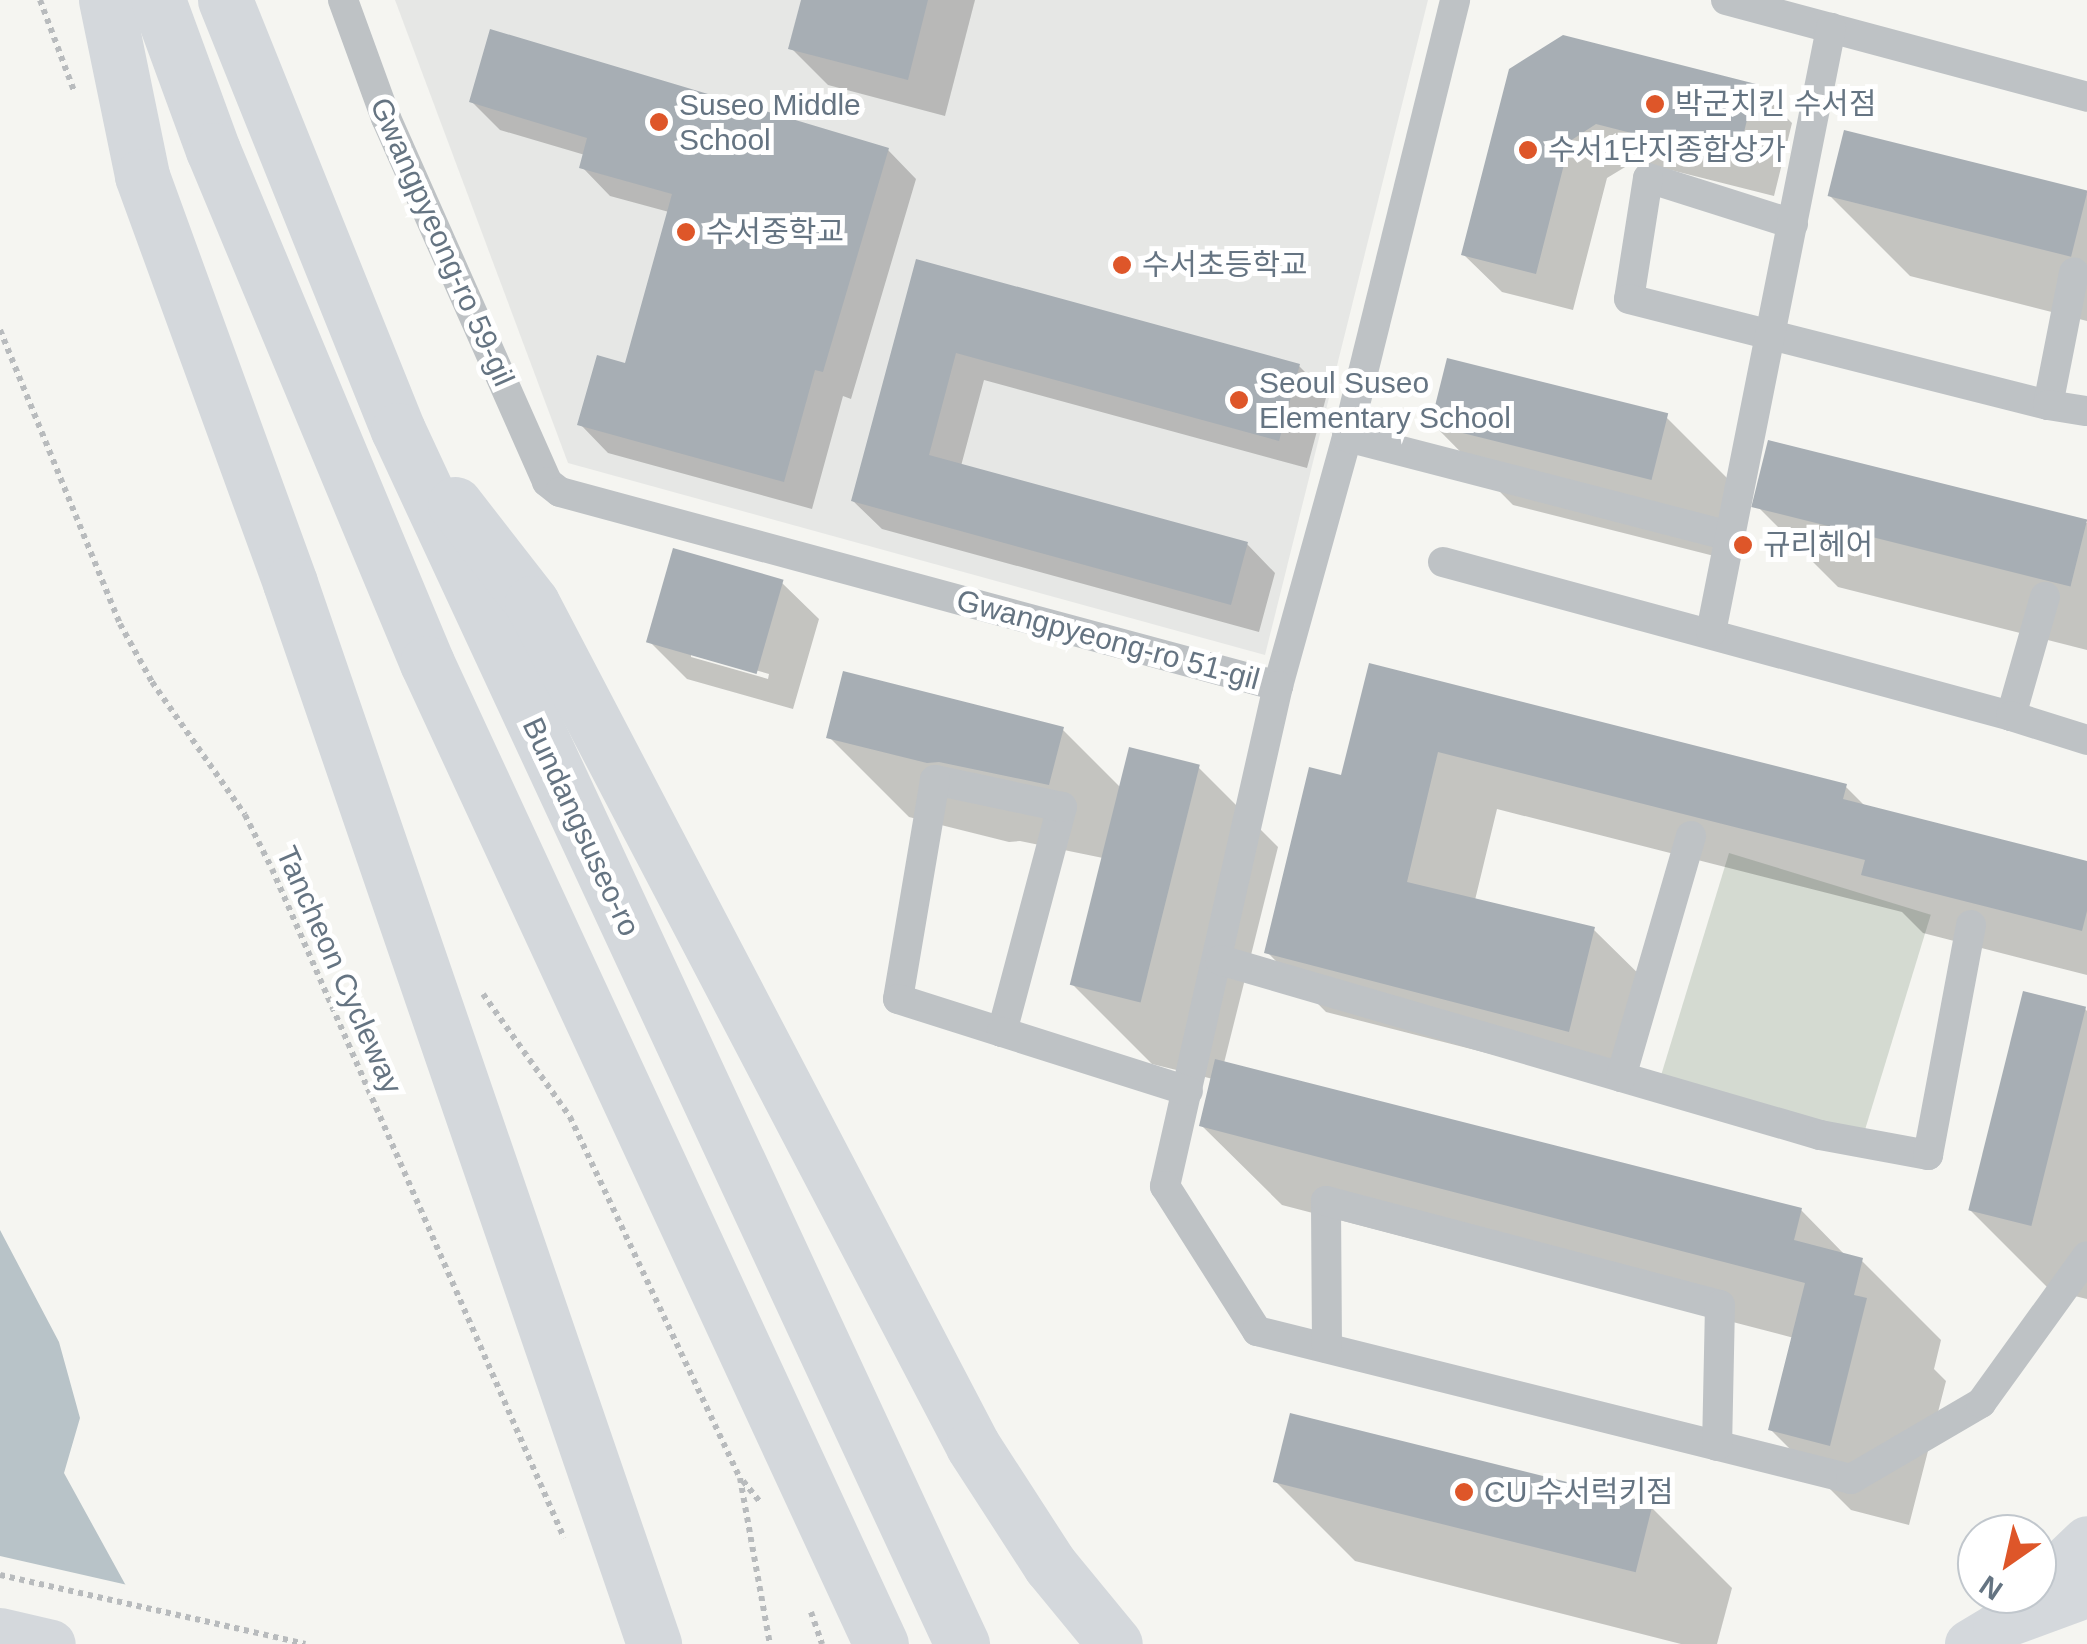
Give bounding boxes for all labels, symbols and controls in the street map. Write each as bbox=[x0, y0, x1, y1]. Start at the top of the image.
place label: 박군치킨 수서점 bbox=[1675, 86, 1877, 122]
place label: Suseo Middle School bbox=[679, 87, 861, 158]
street label: Gwangpyeong-ro 59-gil bbox=[362, 92, 522, 392]
marker: 박군치킨 수서점 bbox=[1644, 93, 1666, 115]
marker: Suseo Middle School bbox=[648, 111, 670, 133]
place label: 수서1단지종합상가 bbox=[1548, 132, 1785, 168]
marker: 수서1단지종합상가 bbox=[1517, 139, 1539, 161]
place label: 수서중학교 bbox=[706, 214, 844, 250]
marker: 수서중학교 bbox=[675, 221, 697, 243]
place label: 수서초등학교 bbox=[1142, 247, 1308, 283]
marker: 수서초등학교 bbox=[1111, 254, 1133, 276]
place label: Seoul Suseo Elementary School bbox=[1259, 365, 1511, 436]
marker: Seoul Suseo Elementary School bbox=[1228, 389, 1250, 411]
place label: 규리헤어 bbox=[1763, 527, 1873, 563]
marker: 규리헤어 bbox=[1732, 534, 1754, 556]
street label: Gwangpyeong-ro 51-gil bbox=[953, 582, 1263, 698]
street label: Bundangsuseo-ro bbox=[515, 712, 647, 942]
street label: Tancheon Cycleway bbox=[268, 841, 410, 1099]
place label: CU 수서럭키점 bbox=[1484, 1474, 1674, 1510]
marker: CU 수서럭키점 bbox=[1453, 1481, 1475, 1503]
north arrow bbox=[1957, 1514, 2057, 1614]
text: N bbox=[1974, 1569, 2008, 1606]

